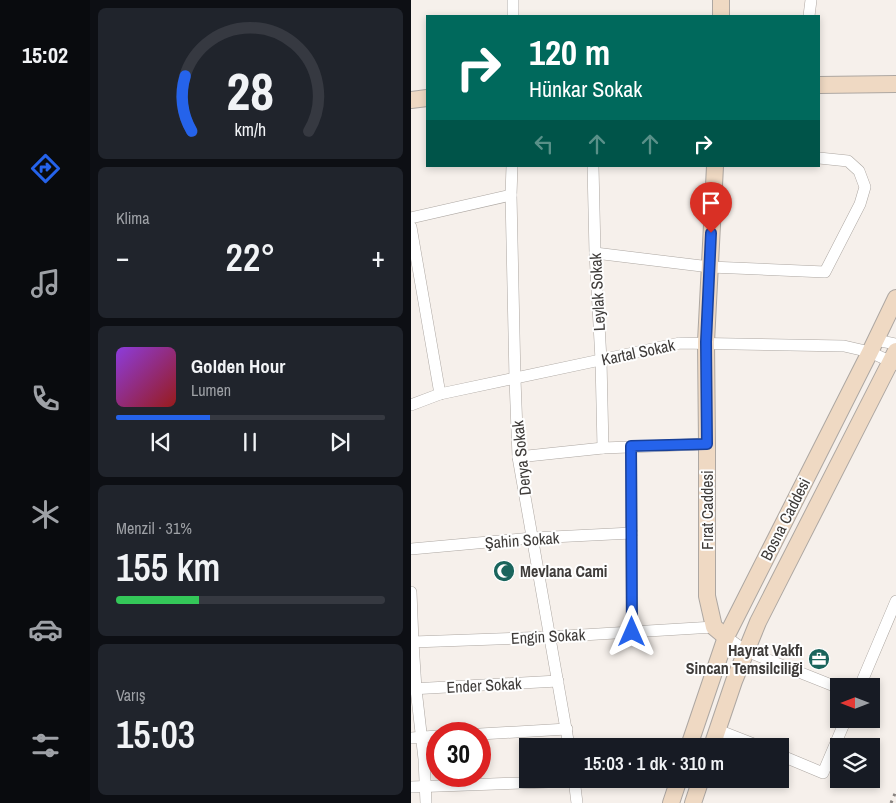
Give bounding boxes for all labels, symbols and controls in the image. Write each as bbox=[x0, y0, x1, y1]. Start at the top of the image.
text: 120 m bbox=[529, 29, 610, 76]
icon: right bbox=[446, 35, 511, 100]
text: 15:02 bbox=[22, 40, 68, 70]
text: 28 bbox=[227, 56, 274, 126]
text: Hünkar Sokak bbox=[529, 74, 642, 104]
text: km/h bbox=[235, 118, 266, 142]
icon: left bbox=[530, 130, 558, 158]
icon: ahead bbox=[583, 130, 611, 158]
icon: ahead bbox=[636, 130, 664, 158]
icon: right bbox=[689, 130, 717, 158]
icon: directions bbox=[28, 151, 63, 186]
pin bbox=[690, 182, 732, 233]
icon: arrive bbox=[697, 189, 725, 217]
text: Klima bbox=[116, 207, 150, 229]
text: 22° bbox=[226, 232, 275, 283]
text: − bbox=[116, 238, 129, 276]
text: + bbox=[372, 238, 385, 276]
street label: Leylak Sokak bbox=[584, 252, 610, 332]
icon: music bbox=[28, 266, 63, 301]
street label: Kartal Sokak bbox=[599, 333, 677, 370]
text: Golden Hour bbox=[191, 353, 285, 379]
text: Lumen bbox=[191, 379, 231, 401]
icon: phone bbox=[28, 381, 63, 416]
street label: Derya Sokak bbox=[506, 419, 536, 496]
icon: previous bbox=[147, 428, 175, 456]
icon: pause bbox=[236, 428, 264, 456]
icon: next bbox=[326, 428, 354, 456]
street label: Fırat Caddesi bbox=[696, 470, 718, 550]
street label: Bosna Caddesi bbox=[755, 474, 815, 564]
icon: climate bbox=[28, 497, 63, 532]
text: Menzil · 31% bbox=[116, 517, 192, 539]
street label: Şahin Sokak bbox=[484, 526, 560, 554]
text: 155 km bbox=[116, 542, 220, 593]
mosque icon: Mevlana Cami bbox=[492, 559, 516, 583]
place label: Mevlana Cami bbox=[520, 560, 608, 582]
position arrow bbox=[605, 605, 657, 657]
icon: car bbox=[28, 612, 63, 647]
street label: Engin Sokak bbox=[510, 623, 586, 649]
place label: Hayrat Vakfı Sincan Temsilciliği bbox=[686, 639, 803, 679]
office icon: Hayrat Vakfı Sincan Temsilciliği bbox=[807, 647, 831, 671]
street label: Ender Sokak bbox=[446, 672, 523, 698]
north arrow bbox=[830, 678, 880, 728]
map controls bbox=[830, 678, 880, 788]
text: Varış bbox=[116, 684, 146, 706]
text: 15:03 bbox=[116, 709, 195, 760]
speed limit sign: 30 bbox=[426, 722, 491, 787]
icon: filters bbox=[28, 728, 63, 763]
button: layers bbox=[830, 738, 880, 788]
text: 15:03 · 1 dk · 310 m bbox=[584, 750, 724, 776]

